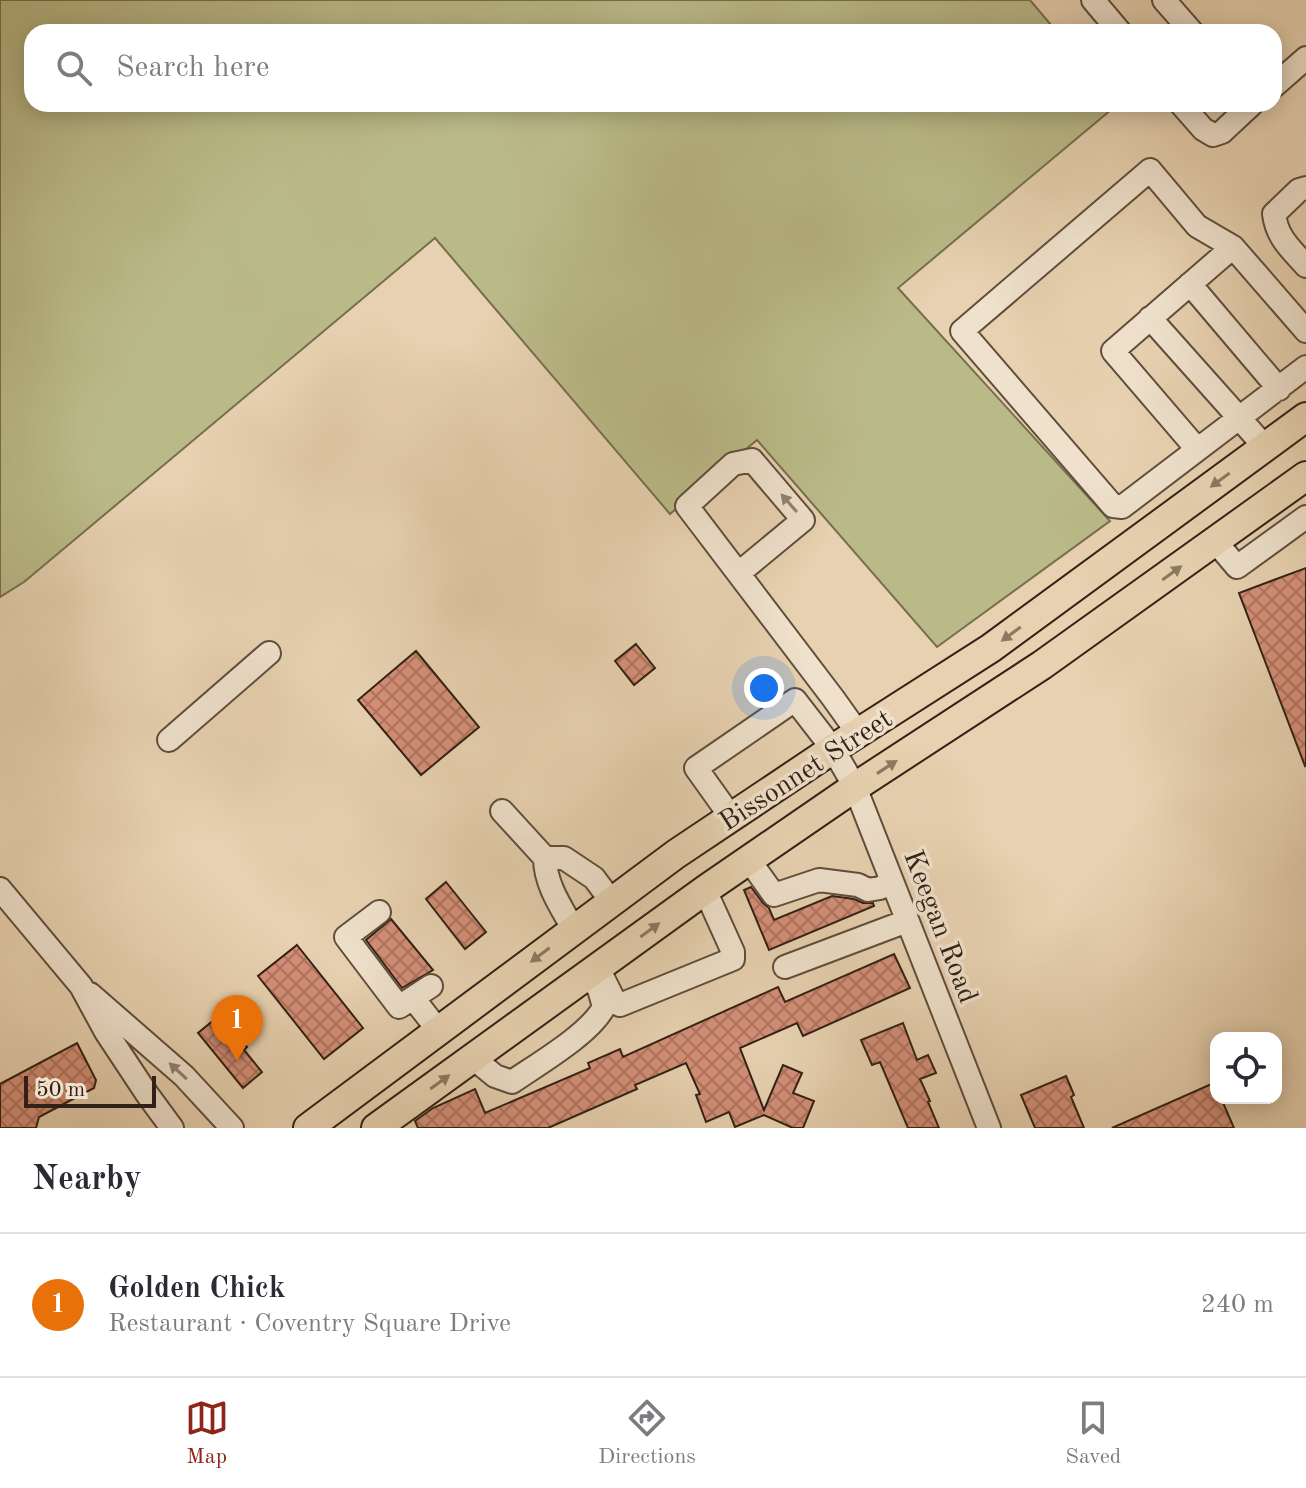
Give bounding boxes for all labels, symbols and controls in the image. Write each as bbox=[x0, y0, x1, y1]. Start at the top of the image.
search box bbox=[24, 24, 1282, 112]
icon: search bbox=[52, 46, 96, 90]
text: Search here bbox=[116, 53, 270, 83]
one-way arrow bbox=[1210, 472, 1231, 487]
one-way arrow bbox=[781, 493, 798, 513]
one-way arrow bbox=[1161, 566, 1182, 581]
one-way arrow bbox=[1000, 625, 1021, 641]
your location bbox=[744, 668, 784, 708]
street label: Bissonnet Street bbox=[715, 705, 898, 838]
one-way arrow bbox=[877, 759, 898, 774]
street label: Keegan Road bbox=[897, 847, 981, 1007]
one-way arrow bbox=[640, 923, 661, 938]
one-way arrow bbox=[529, 947, 551, 963]
pin: 1 bbox=[211, 995, 263, 1061]
map controls bbox=[1210, 1032, 1282, 1104]
button: locate bbox=[1210, 1032, 1282, 1104]
one-way arrow bbox=[169, 1063, 188, 1081]
scale bar bbox=[24, 1072, 156, 1108]
one-way arrow bbox=[429, 1075, 450, 1090]
text: 50 m bbox=[36, 1079, 85, 1101]
text: Nearby bbox=[32, 1163, 142, 1197]
text: Golden Chick bbox=[108, 1274, 286, 1304]
text: 1 bbox=[50, 1292, 66, 1318]
text: 240 m bbox=[1201, 1292, 1274, 1318]
text: Restaurant · Coventry Square Drive bbox=[108, 1311, 511, 1337]
tab: Map bbox=[185, 1396, 229, 1471]
tab: Directions bbox=[598, 1396, 696, 1471]
tab: Saved bbox=[1065, 1396, 1121, 1471]

